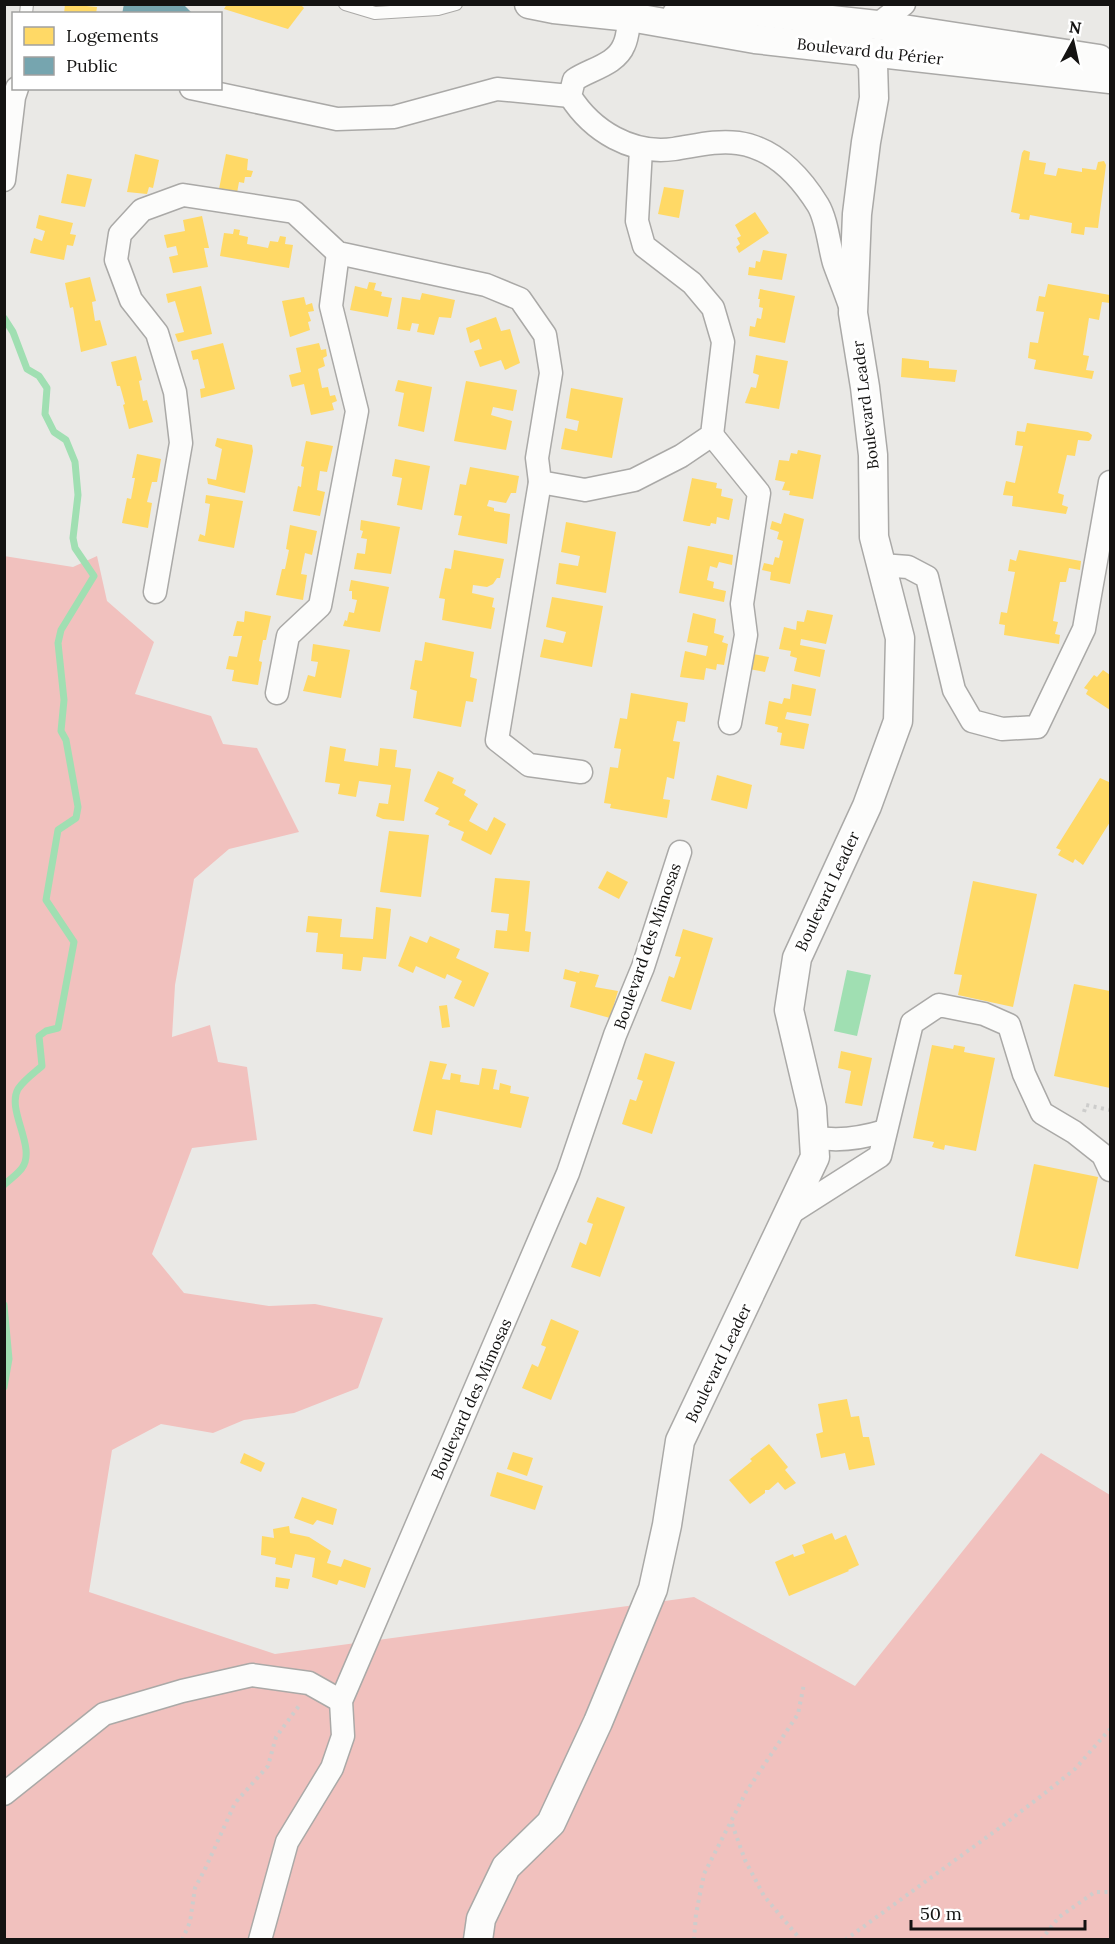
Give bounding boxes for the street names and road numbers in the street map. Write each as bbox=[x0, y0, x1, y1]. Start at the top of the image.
street label: Boulevard du Périer bbox=[796, 33, 944, 69]
street label: Boulevard Leader bbox=[847, 339, 883, 471]
street label: Boulevard Leader bbox=[790, 828, 864, 954]
street label: Boulevard des Mimosas bbox=[609, 860, 685, 1032]
street label: Boulevard Leader bbox=[681, 1300, 755, 1426]
street label: Boulevard des Mimosas bbox=[426, 1315, 516, 1483]

